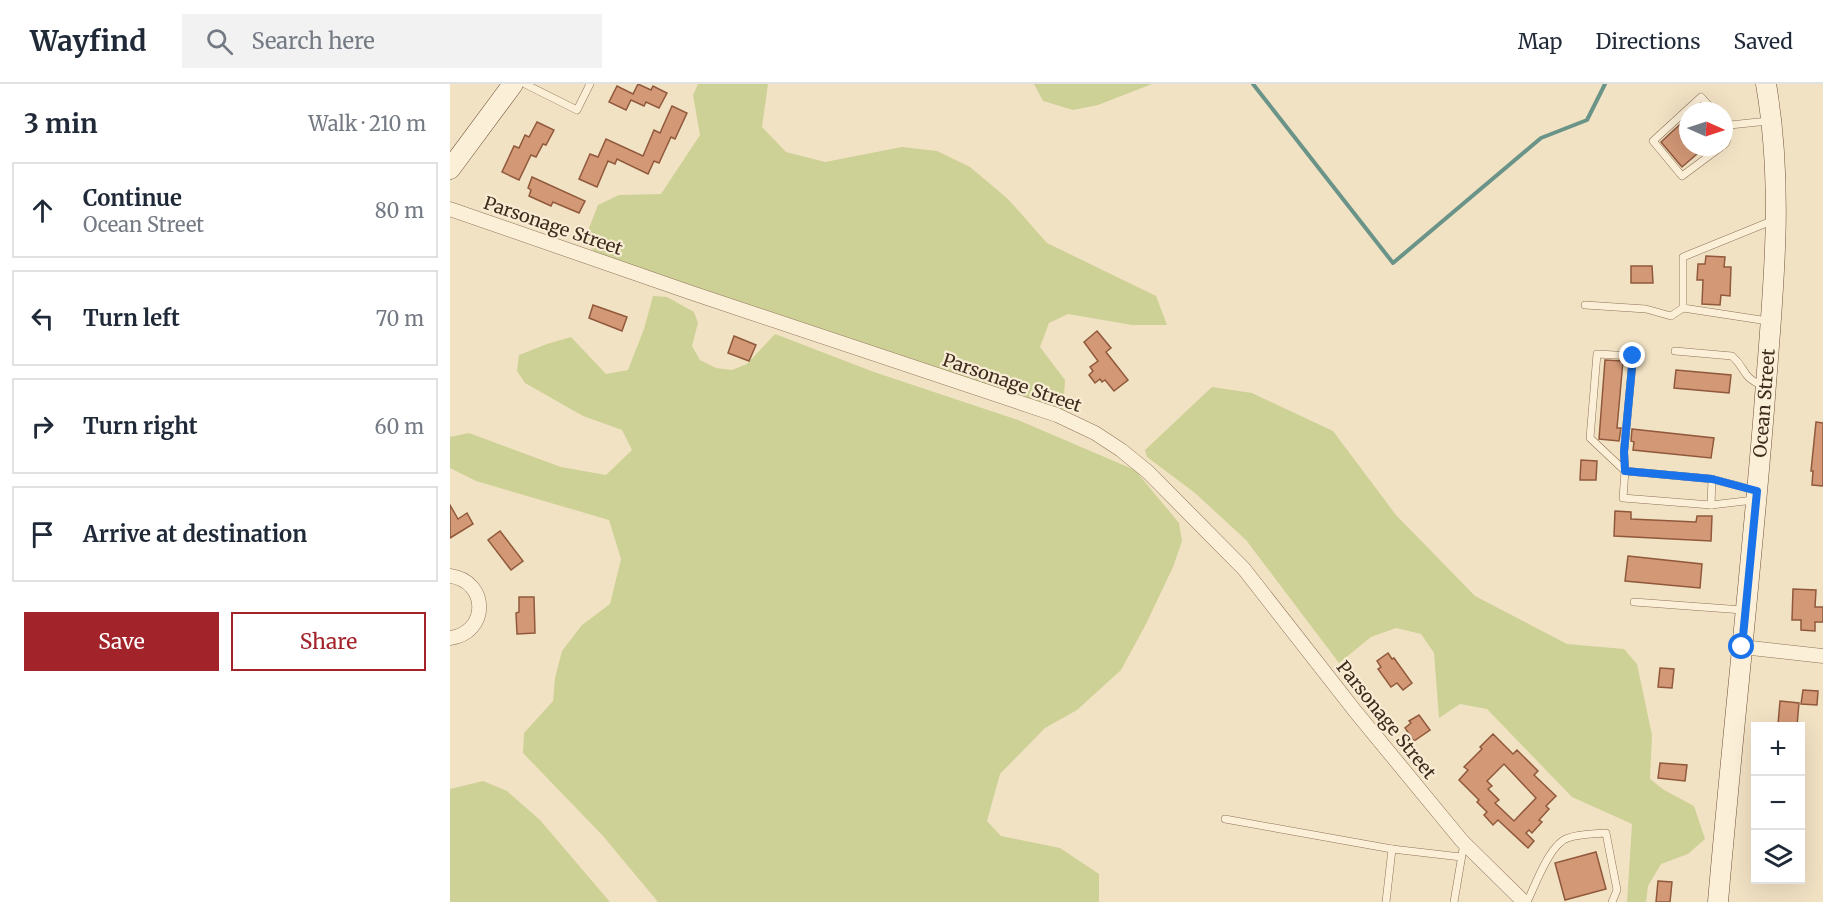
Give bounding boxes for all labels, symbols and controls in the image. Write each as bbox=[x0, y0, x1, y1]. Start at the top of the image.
search box bbox=[182, 14, 602, 68]
text: Wayfind bbox=[30, 23, 146, 59]
icon: search bbox=[203, 25, 236, 58]
text: Search here bbox=[251, 27, 375, 55]
text: Map bbox=[1518, 28, 1562, 55]
text: Directions bbox=[1595, 28, 1700, 55]
text: Saved bbox=[1733, 28, 1793, 55]
north arrow bbox=[1679, 102, 1733, 156]
text: 3 min bbox=[24, 107, 98, 140]
text: Walk · 210 m bbox=[309, 111, 426, 136]
text: Continue bbox=[83, 184, 182, 212]
street label: Parsonage Street bbox=[481, 191, 626, 260]
icon: ahead bbox=[26, 194, 59, 227]
text: 80 m bbox=[375, 198, 424, 223]
text: Ocean Street bbox=[83, 212, 204, 237]
icon: left bbox=[26, 302, 59, 335]
text: Turn left bbox=[83, 304, 180, 332]
text: 70 m bbox=[376, 306, 424, 331]
route end bbox=[1619, 342, 1645, 368]
street label: Parsonage Street bbox=[940, 348, 1085, 417]
street label: Ocean Street bbox=[1748, 348, 1780, 458]
icon: right bbox=[26, 410, 59, 443]
text: Turn right bbox=[83, 412, 197, 440]
text: 60 m bbox=[374, 414, 424, 439]
icon: arrive bbox=[26, 518, 59, 551]
text: Arrive at destination bbox=[83, 520, 307, 548]
button: Save bbox=[24, 612, 219, 671]
button: Share bbox=[231, 612, 426, 671]
route start bbox=[1728, 633, 1754, 659]
street label: Parsonage Street bbox=[1332, 656, 1441, 784]
map controls bbox=[1751, 722, 1805, 884]
button: + bbox=[1751, 722, 1805, 776]
button: − bbox=[1751, 776, 1805, 830]
button: layers bbox=[1751, 830, 1805, 884]

